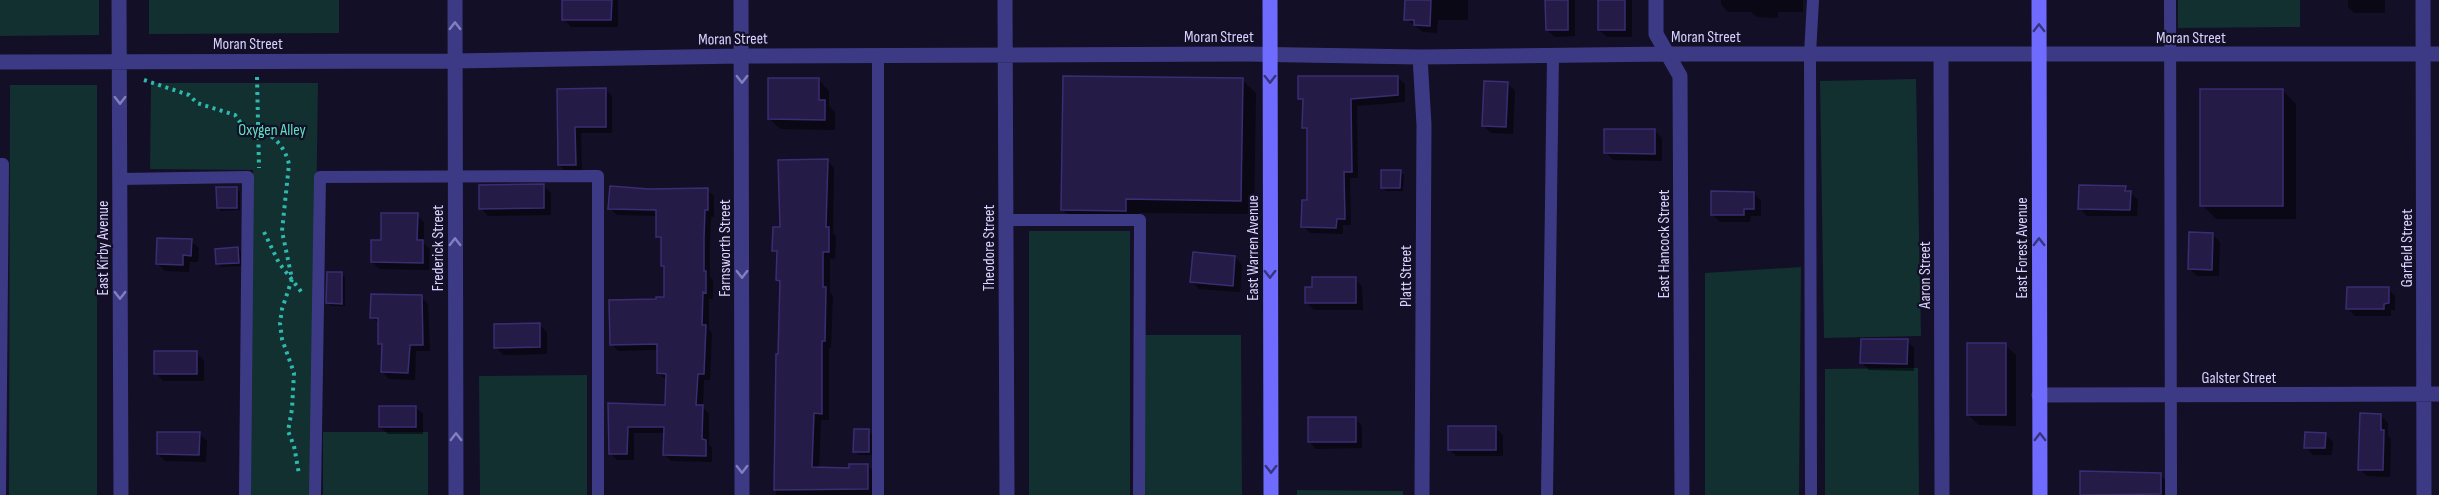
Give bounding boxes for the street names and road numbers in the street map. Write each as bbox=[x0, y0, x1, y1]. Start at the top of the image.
street label: Moran Street bbox=[1184, 28, 1254, 47]
street label: Moran Street bbox=[1671, 28, 1741, 47]
street label: Moran Street bbox=[698, 29, 768, 50]
street label: Moran Street bbox=[2156, 29, 2226, 48]
street label: Moran Street bbox=[213, 35, 283, 54]
street label: East Hancock Street bbox=[1655, 190, 1674, 298]
street label: East Warren Avenue bbox=[1244, 195, 1263, 301]
street label: East Forest Avenue bbox=[2013, 197, 2032, 299]
street label: Farnsworth Street bbox=[716, 199, 735, 297]
street label: East Kirby Avenue bbox=[94, 201, 113, 295]
street label: Frederick Street bbox=[429, 205, 448, 291]
street label: Theodore Street bbox=[980, 205, 999, 291]
street label: Garfield Street bbox=[2398, 209, 2417, 287]
street label: Aaron Street bbox=[1916, 241, 1935, 310]
street label: Platt Street bbox=[1397, 245, 1416, 307]
street label: Galster Street bbox=[2202, 369, 2277, 388]

